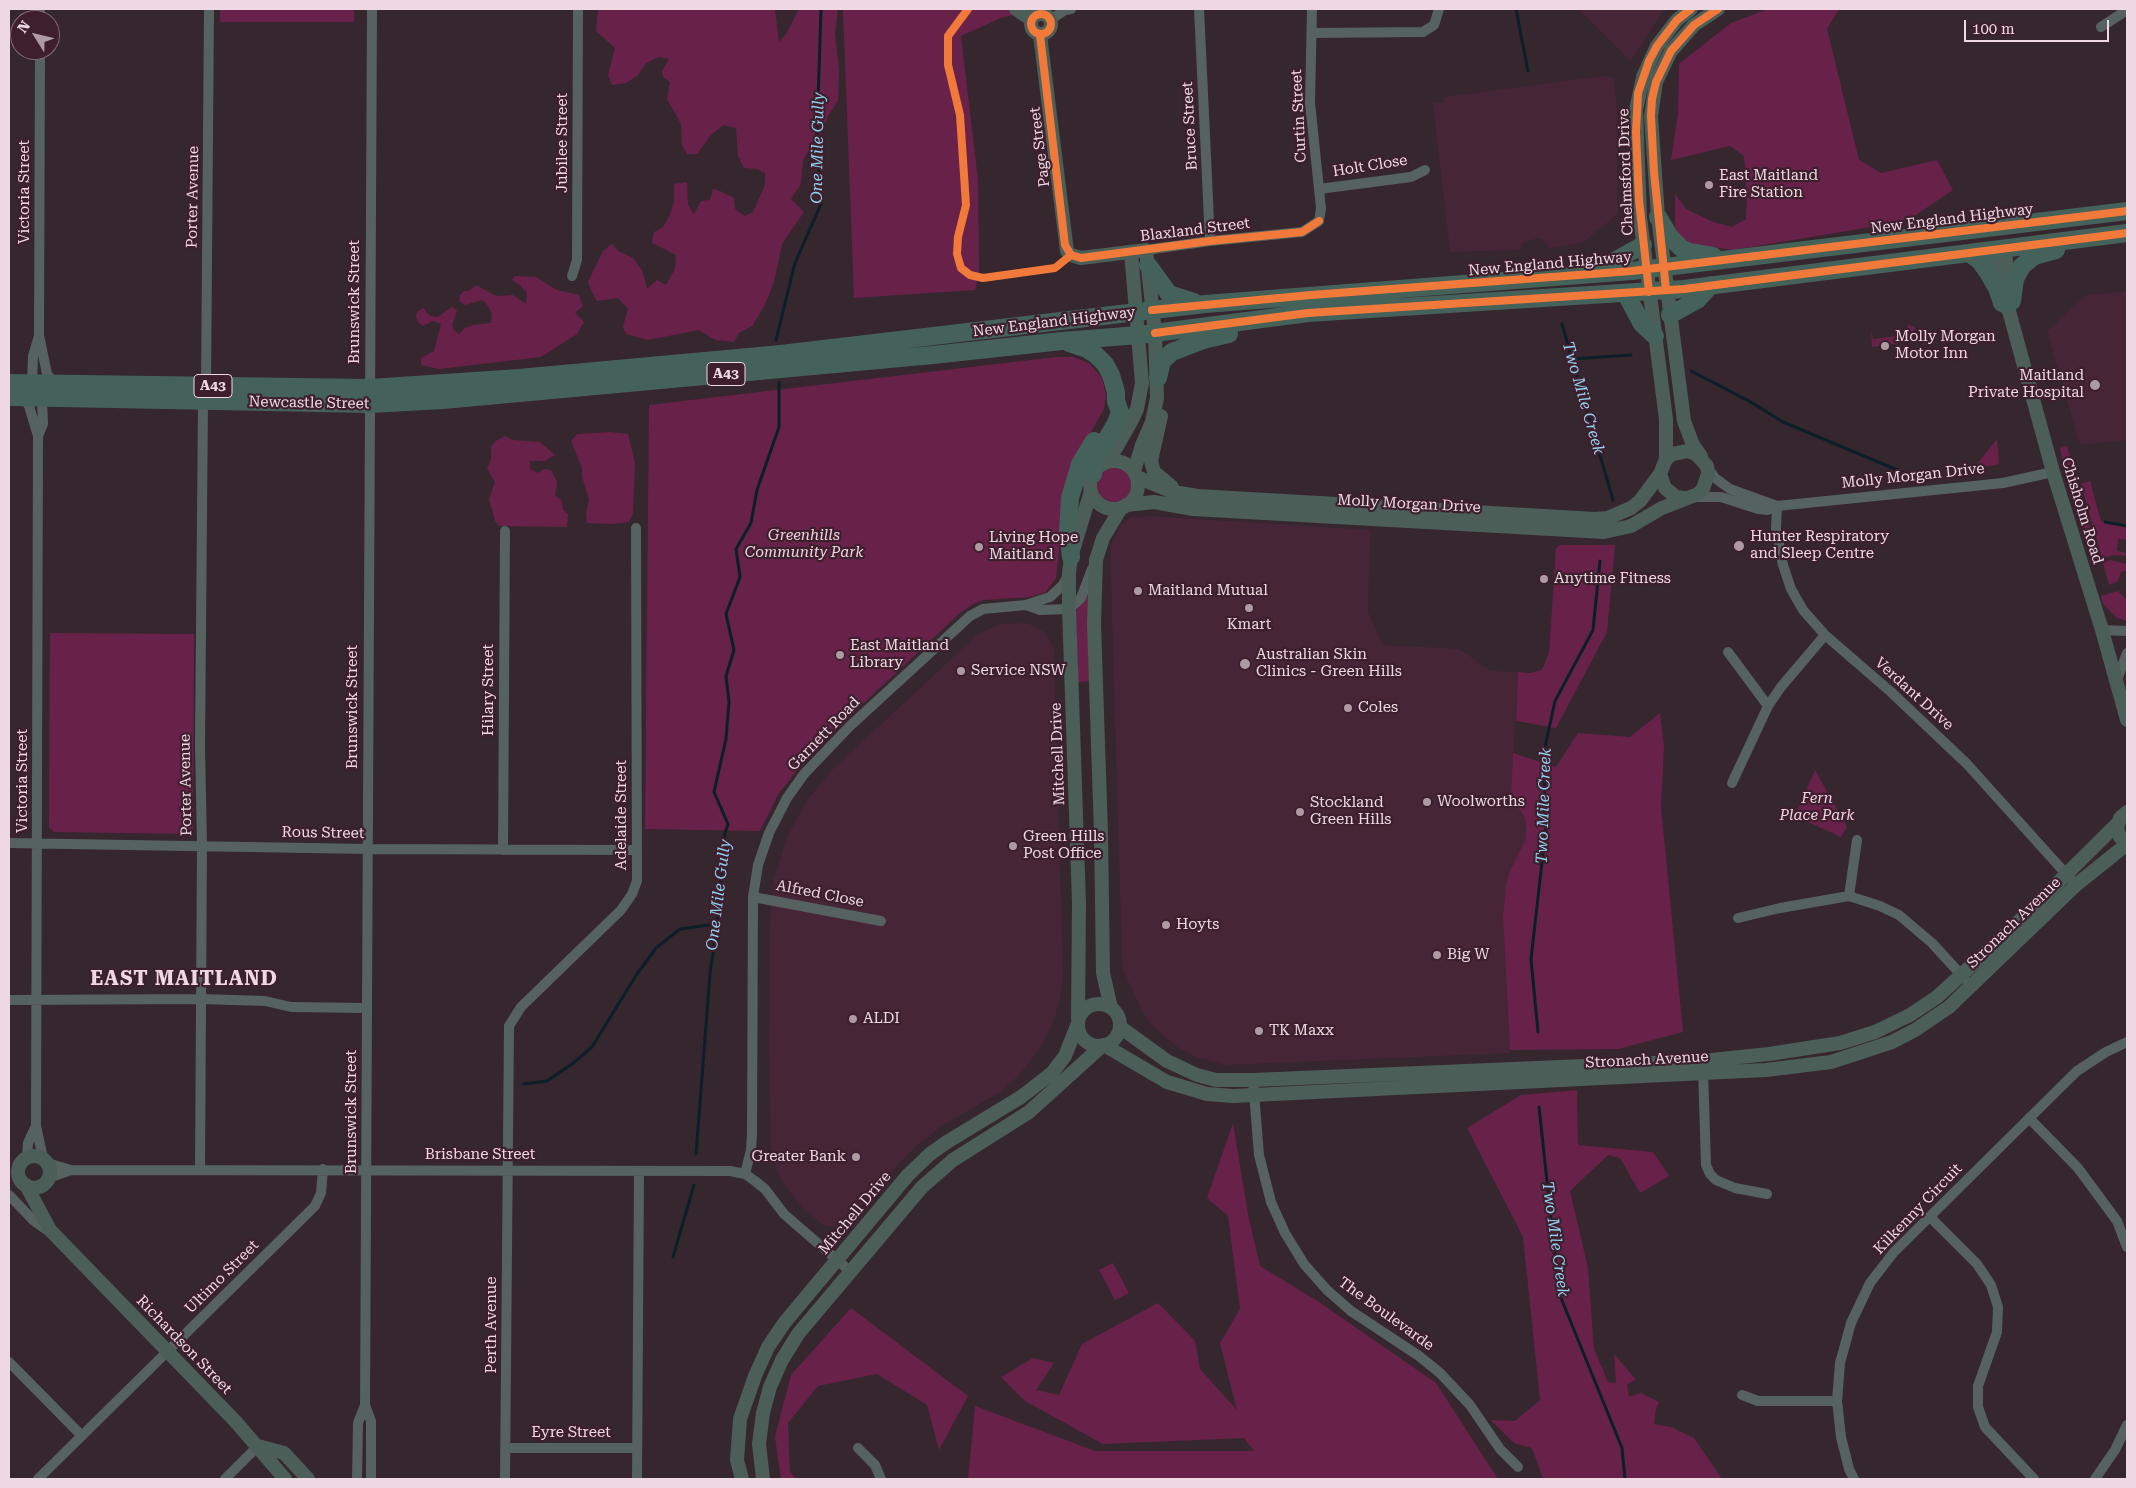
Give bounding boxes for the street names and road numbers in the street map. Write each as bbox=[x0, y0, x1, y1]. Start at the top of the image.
street label: Curtin Street bbox=[1288, 69, 1310, 163]
street label: Bruce Street bbox=[1179, 81, 1201, 171]
street label: Jubilee Street bbox=[554, 93, 572, 193]
street label: Page Street bbox=[1026, 106, 1054, 188]
street label: Chelmsford Drive bbox=[1615, 108, 1637, 236]
street label: Victoria Street bbox=[16, 140, 34, 244]
street label: Porter Avenue bbox=[183, 146, 203, 248]
street label: Holt Close bbox=[1331, 151, 1409, 181]
street label: New England Highway bbox=[1870, 200, 2034, 238]
street label: Blaxland Street bbox=[1139, 214, 1251, 246]
street label: Brunswick Street bbox=[346, 240, 364, 364]
street label: New England Highway bbox=[1468, 248, 1632, 280]
street label: New England Highway bbox=[972, 303, 1136, 341]
road number: A43 bbox=[707, 362, 745, 386]
road number: A43 bbox=[194, 374, 232, 398]
street label: Newcastle Street bbox=[248, 393, 370, 413]
street label: Chisholm Road bbox=[2057, 456, 2107, 566]
street label: Molly Morgan Drive bbox=[1841, 460, 1985, 492]
street label: Molly Morgan Drive bbox=[1337, 491, 1481, 517]
street label: Hilary Street bbox=[480, 644, 498, 736]
street label: Brunswick Street bbox=[344, 645, 362, 769]
street label: Verdant Drive bbox=[1871, 654, 1957, 734]
street label: Garnett Road bbox=[784, 693, 864, 775]
street label: Mitchell Drive bbox=[1047, 702, 1069, 806]
street label: Victoria Street bbox=[14, 729, 32, 833]
street label: Porter Avenue bbox=[176, 734, 196, 836]
street label: Adelaide Street bbox=[613, 760, 631, 870]
street label: Rous Street bbox=[281, 823, 365, 843]
street label: Stronach Avenue bbox=[1963, 874, 2065, 972]
street label: Alfred Close bbox=[775, 877, 865, 911]
street label: Stronach Avenue bbox=[1585, 1048, 1709, 1072]
street label: Brunswick Street bbox=[343, 1050, 361, 1174]
street label: Brisbane Street bbox=[425, 1146, 535, 1164]
street label: Kilkenny Circuit bbox=[1870, 1160, 1966, 1258]
street label: Mitchell Drive bbox=[815, 1168, 895, 1258]
street label: Ultimo Street bbox=[181, 1236, 263, 1318]
street label: The Boulevarde bbox=[1335, 1273, 1437, 1355]
street label: Perth Avenue bbox=[483, 1277, 501, 1373]
street label: Richardson Street bbox=[132, 1292, 236, 1398]
street label: Eyre Street bbox=[531, 1424, 611, 1442]

